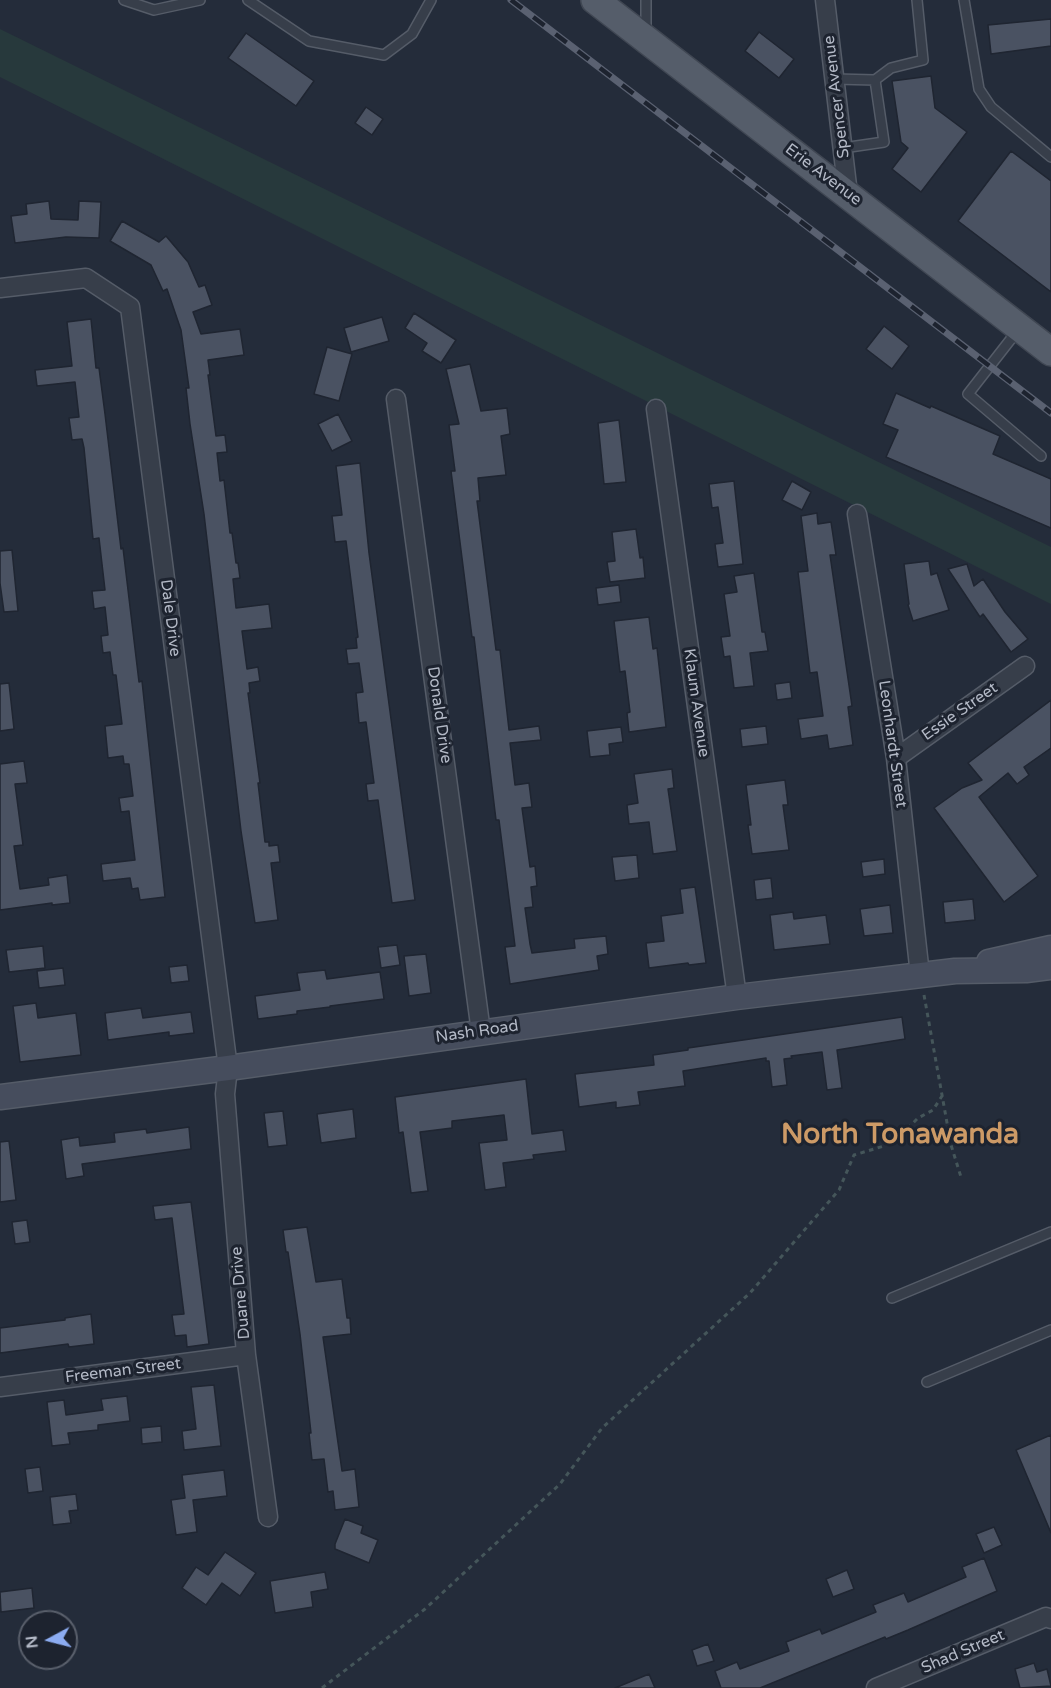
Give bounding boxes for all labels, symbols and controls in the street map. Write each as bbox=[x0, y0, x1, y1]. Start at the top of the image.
street label: Spencer Avenue bbox=[820, 34, 854, 160]
street label: Erie Avenue bbox=[781, 140, 865, 210]
street label: Dale Drive bbox=[156, 578, 184, 658]
street label: Klaum Avenue bbox=[679, 647, 713, 759]
street label: Donald Drive bbox=[423, 665, 455, 765]
street label: Leonhardt Street bbox=[874, 679, 910, 809]
street label: Essie Street bbox=[918, 679, 1002, 745]
street label: Nash Road bbox=[434, 1017, 520, 1047]
district label: North Tonawanda bbox=[781, 1119, 1019, 1153]
street label: Duane Drive bbox=[227, 1246, 255, 1340]
street label: Freeman Street bbox=[64, 1354, 182, 1388]
north arrow bbox=[18, 1610, 78, 1670]
street label: Shad Street bbox=[919, 1626, 1007, 1678]
text: N bbox=[21, 1634, 43, 1650]

